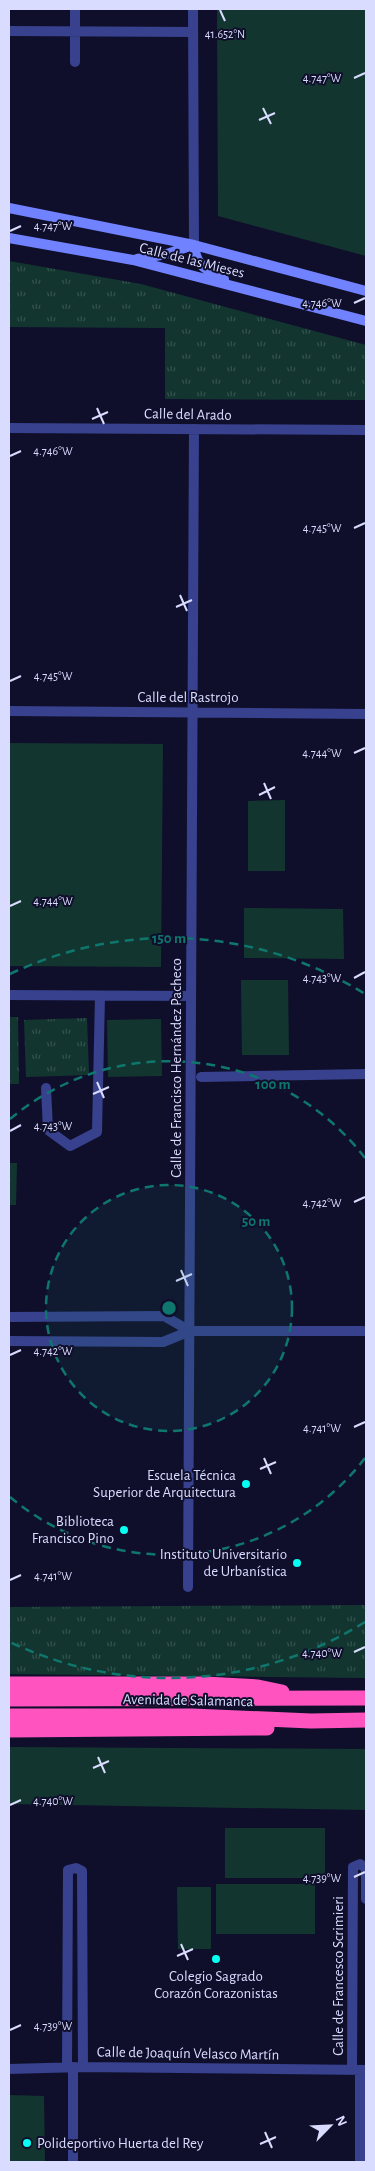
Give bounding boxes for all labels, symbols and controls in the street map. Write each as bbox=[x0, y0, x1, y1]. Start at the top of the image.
text: 41.652°N bbox=[205, 28, 245, 40]
text: 4.747°W bbox=[303, 72, 342, 84]
text: 4.747°W bbox=[34, 220, 73, 232]
street label: Calle de las Mieses bbox=[138, 240, 246, 281]
text: 4.746°W bbox=[302, 297, 342, 309]
street label: Calle del Arado bbox=[144, 406, 232, 423]
text: 4.746°W bbox=[33, 445, 73, 457]
text: 4.745°W bbox=[303, 522, 342, 534]
text: 4.745°W bbox=[34, 670, 73, 682]
street label: Calle del Rastrojo bbox=[137, 690, 239, 705]
text: 4.744°W bbox=[302, 747, 342, 759]
text: 4.744°W bbox=[33, 895, 73, 907]
text: 150 m bbox=[152, 931, 186, 946]
street label: Calle de Francisco Hernández Pacheco bbox=[169, 958, 184, 1178]
text: 4.743°W bbox=[303, 972, 342, 984]
text: 100 m bbox=[255, 1077, 291, 1092]
text: 4.743°W bbox=[34, 1120, 73, 1132]
text: 4.742°W bbox=[302, 1197, 342, 1209]
text: 50 m bbox=[242, 1214, 270, 1229]
centre of rings bbox=[160, 1299, 178, 1317]
text: 4.742°W bbox=[33, 1345, 73, 1357]
text: 4.741°W bbox=[303, 1422, 341, 1434]
place label: Escuela Técnica Superior de Arquitectura bbox=[93, 1468, 236, 1500]
marker: Escuela Técnica Superior de Arquitectura bbox=[240, 1478, 252, 1490]
place label: Biblioteca Francisco Pino bbox=[32, 1514, 114, 1546]
marker: Biblioteca Francisco Pino bbox=[118, 1524, 130, 1536]
place label: Instituto Universitario de Urbanística bbox=[160, 1547, 287, 1579]
marker: Instituto Universitario de Urbanística bbox=[291, 1557, 303, 1569]
text: 4.741°W bbox=[34, 1570, 72, 1582]
text: 4.740°W bbox=[302, 1647, 342, 1659]
street label: Avenida de Salamanca bbox=[123, 1692, 253, 1709]
text: 4.740°W bbox=[33, 1795, 73, 1807]
text: 4.739°W bbox=[303, 1872, 342, 1884]
street label: Calle de Francesco Scrimieri bbox=[331, 1896, 346, 2056]
marker: Colegio Sagrado Corazón Corazonistas bbox=[210, 1953, 222, 1965]
place label: Colegio Sagrado Corazón Corazonistas bbox=[154, 1969, 278, 2001]
text: 4.739°W bbox=[34, 2020, 73, 2032]
street label: Calle de Joaquín Velasco Martín bbox=[97, 2044, 279, 2063]
north arrow bbox=[305, 2101, 355, 2151]
text: N bbox=[333, 2114, 349, 2128]
place label: Polideportivo Huerta del Rey bbox=[37, 2136, 204, 2151]
marker: Polideportivo Huerta del Rey bbox=[21, 2137, 33, 2149]

